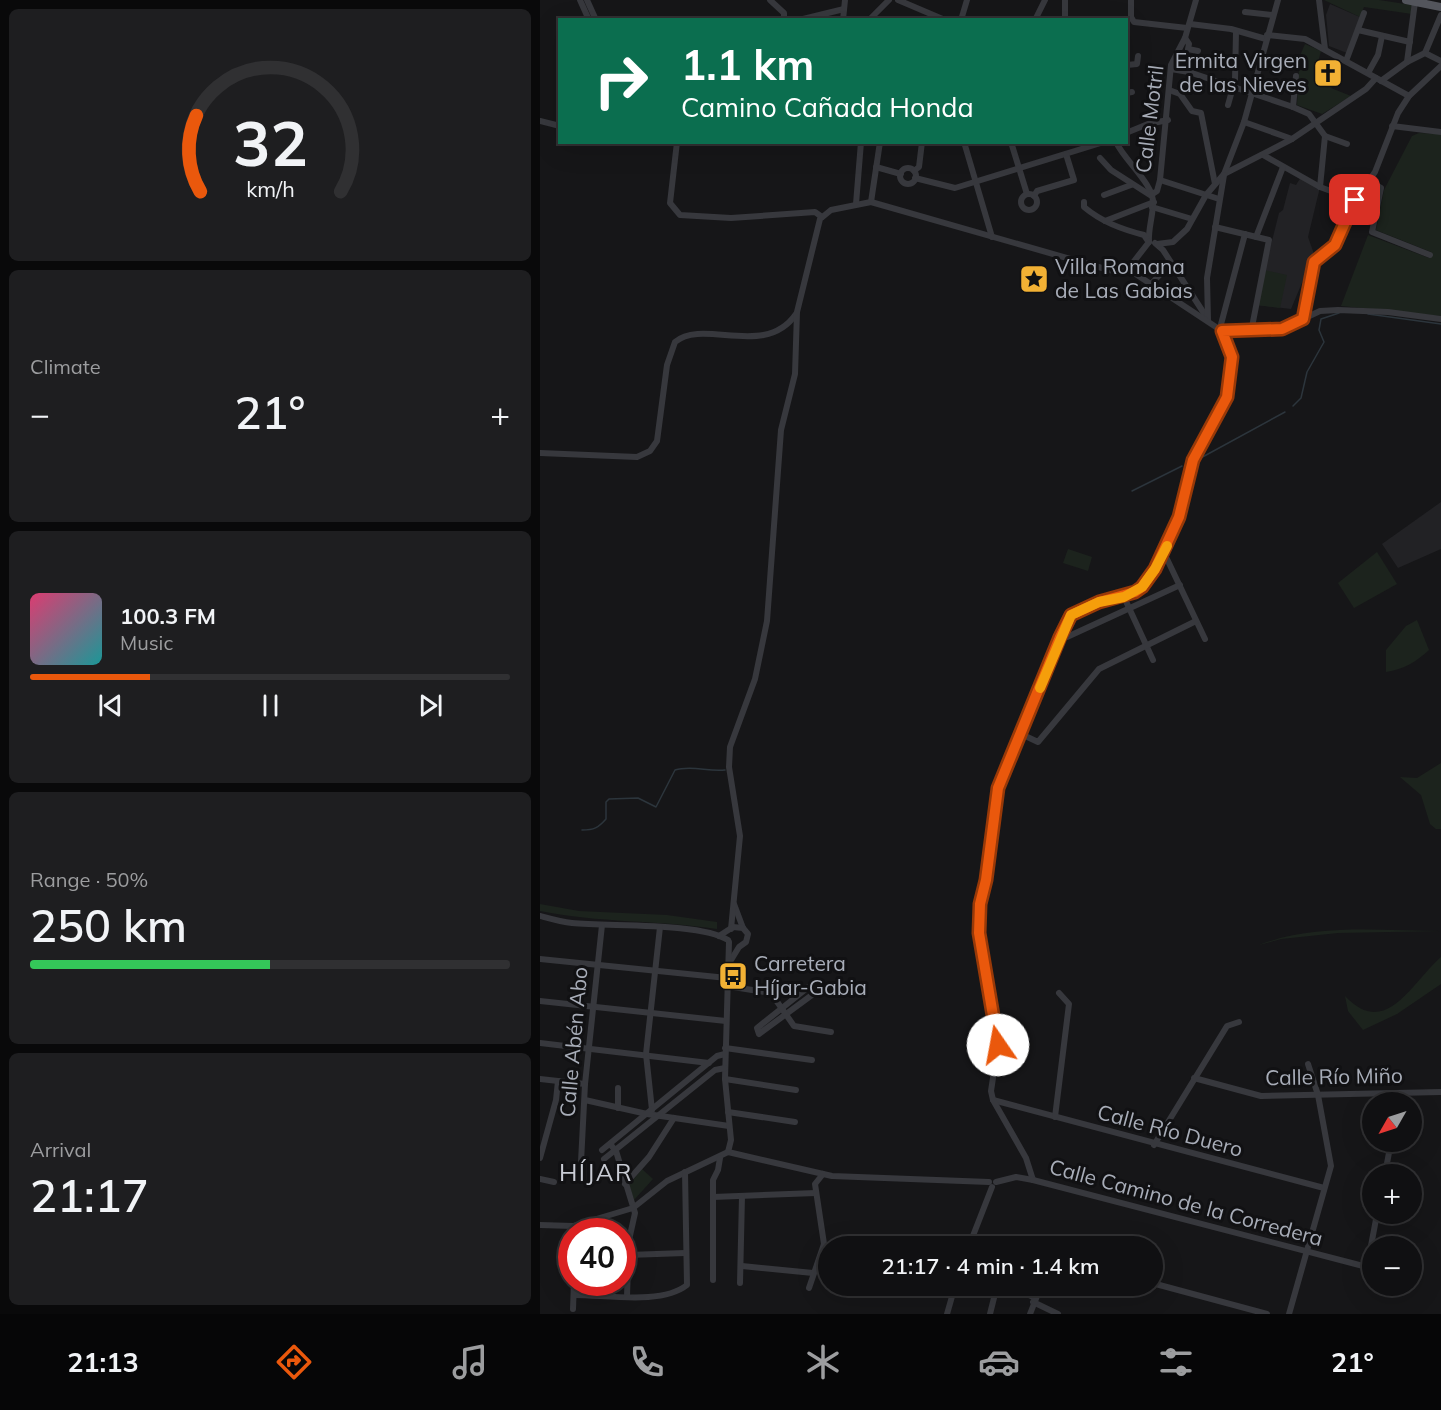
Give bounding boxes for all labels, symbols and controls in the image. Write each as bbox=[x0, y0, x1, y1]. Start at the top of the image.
text: 1.1 km bbox=[681, 38, 814, 91]
icon: right bbox=[582, 42, 660, 120]
place label: Ermita Virgen de las Nieves bbox=[1175, 47, 1307, 97]
church icon: Ermita Virgen de las Nieves bbox=[1312, 57, 1344, 89]
street label: Calle Motril bbox=[1129, 63, 1169, 174]
text: Camino Cañada Honda bbox=[681, 90, 974, 124]
text: 32 bbox=[233, 103, 307, 182]
pin bbox=[1329, 174, 1380, 225]
text: km/h bbox=[246, 175, 294, 202]
icon: arrive bbox=[1338, 183, 1371, 216]
place label: Villa Romana de Las Gabias bbox=[1055, 253, 1193, 303]
place icon: Villa Romana de Las Gabias bbox=[1018, 263, 1050, 295]
text: Climate bbox=[30, 354, 101, 379]
text: 21° bbox=[235, 384, 305, 440]
text: − bbox=[30, 393, 50, 434]
text: + bbox=[490, 393, 510, 434]
text: 100.3 FM bbox=[120, 602, 216, 630]
text: Music bbox=[120, 630, 173, 655]
icon: previous bbox=[94, 689, 127, 722]
icon: pause bbox=[254, 689, 287, 722]
icon: next bbox=[414, 689, 447, 722]
text: Range · 50% bbox=[30, 867, 148, 892]
text: 250 km bbox=[30, 897, 187, 953]
place label: Carretera Híjar-Gabia bbox=[754, 950, 867, 1000]
bus stop icon: Carretera Híjar-Gabia bbox=[717, 960, 749, 992]
street label: Calle Abén Abo bbox=[553, 966, 593, 1118]
position arrow bbox=[966, 1013, 1030, 1077]
street label: Calle Río Miño bbox=[1265, 1062, 1403, 1090]
north arrow bbox=[1362, 1092, 1422, 1152]
map controls bbox=[1362, 1092, 1422, 1296]
street label: Calle Río Duero bbox=[1095, 1098, 1246, 1162]
text: Arrival bbox=[30, 1137, 91, 1162]
street label: Calle Camino de la Corredera bbox=[1047, 1153, 1326, 1251]
district label: HÍJAR bbox=[559, 1157, 633, 1187]
button: + bbox=[1362, 1164, 1422, 1224]
text: 21:17 bbox=[30, 1167, 149, 1223]
speed limit sign: 40 bbox=[558, 1218, 636, 1296]
button: − bbox=[1362, 1236, 1422, 1296]
text: 21:17 · 4 min · 1.4 km bbox=[882, 1252, 1099, 1280]
icon: directions bbox=[273, 1341, 315, 1383]
icon: music bbox=[449, 1341, 491, 1383]
icon: phone bbox=[626, 1341, 668, 1383]
icon: climate bbox=[802, 1341, 844, 1383]
icon: car bbox=[978, 1341, 1020, 1383]
icon: filters bbox=[1155, 1341, 1197, 1383]
text: 21:13 bbox=[67, 1345, 139, 1379]
text: 21° bbox=[1331, 1345, 1374, 1379]

